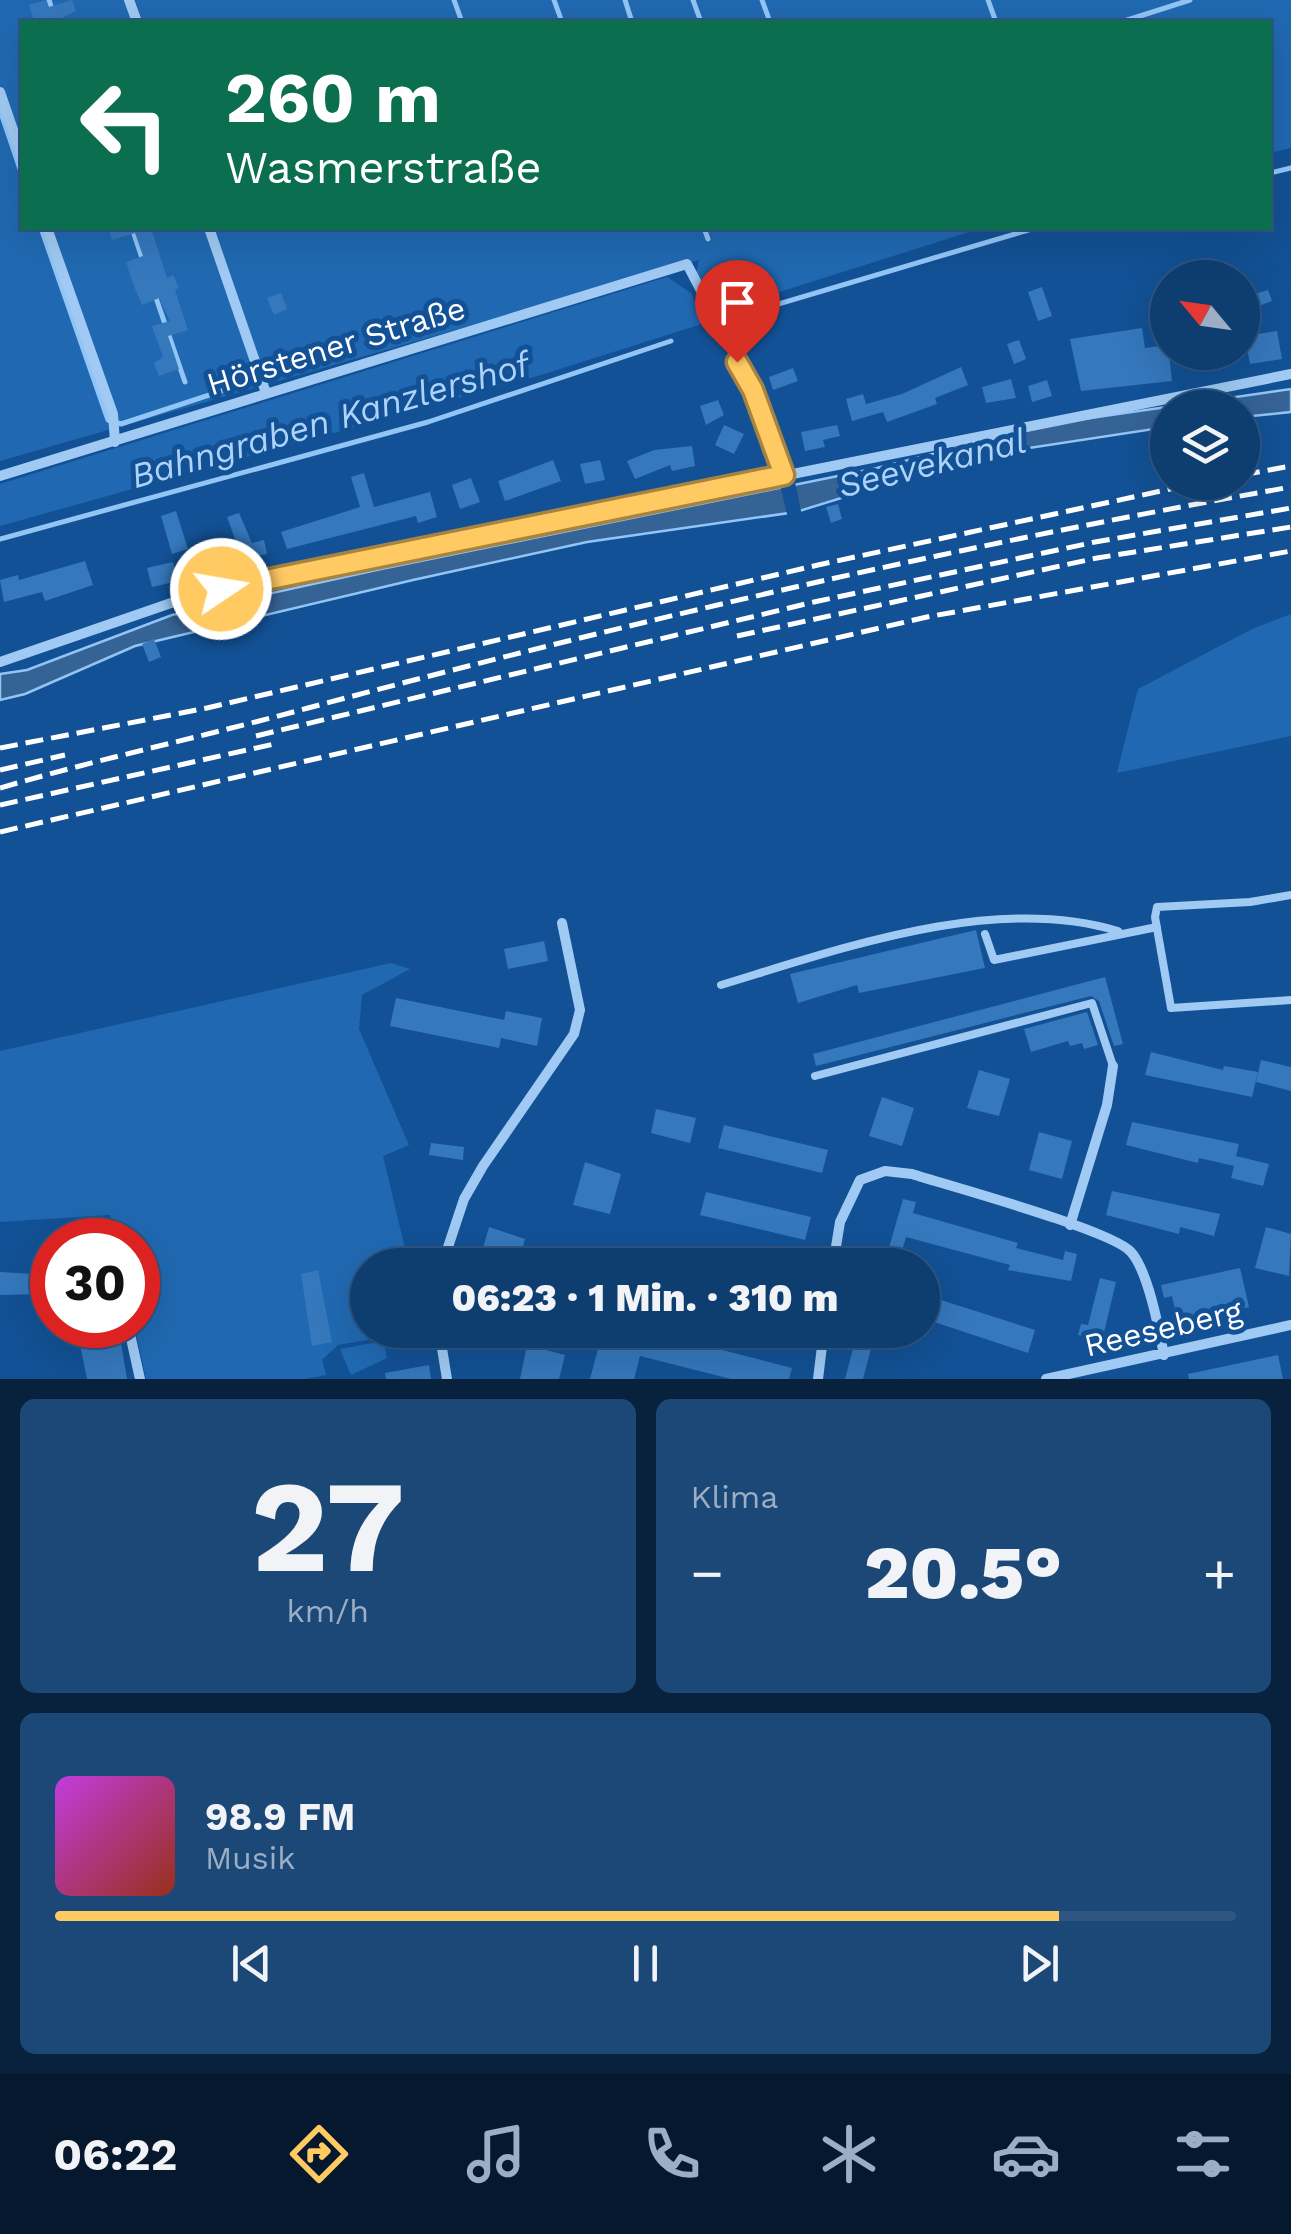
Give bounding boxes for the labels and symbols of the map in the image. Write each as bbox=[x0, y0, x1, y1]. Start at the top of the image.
pin bbox=[695, 260, 780, 363]
north arrow bbox=[1150, 260, 1260, 370]
street label: Hörstener Straße bbox=[202, 289, 470, 403]
water label: Bahngraben Kanzlershof bbox=[126, 342, 538, 497]
water label: Seevekanal bbox=[834, 419, 1030, 507]
position arrow bbox=[169, 537, 273, 641]
speed limit sign: 30 bbox=[30, 1218, 160, 1348]
street label: Reeseberg bbox=[1080, 1291, 1247, 1365]

